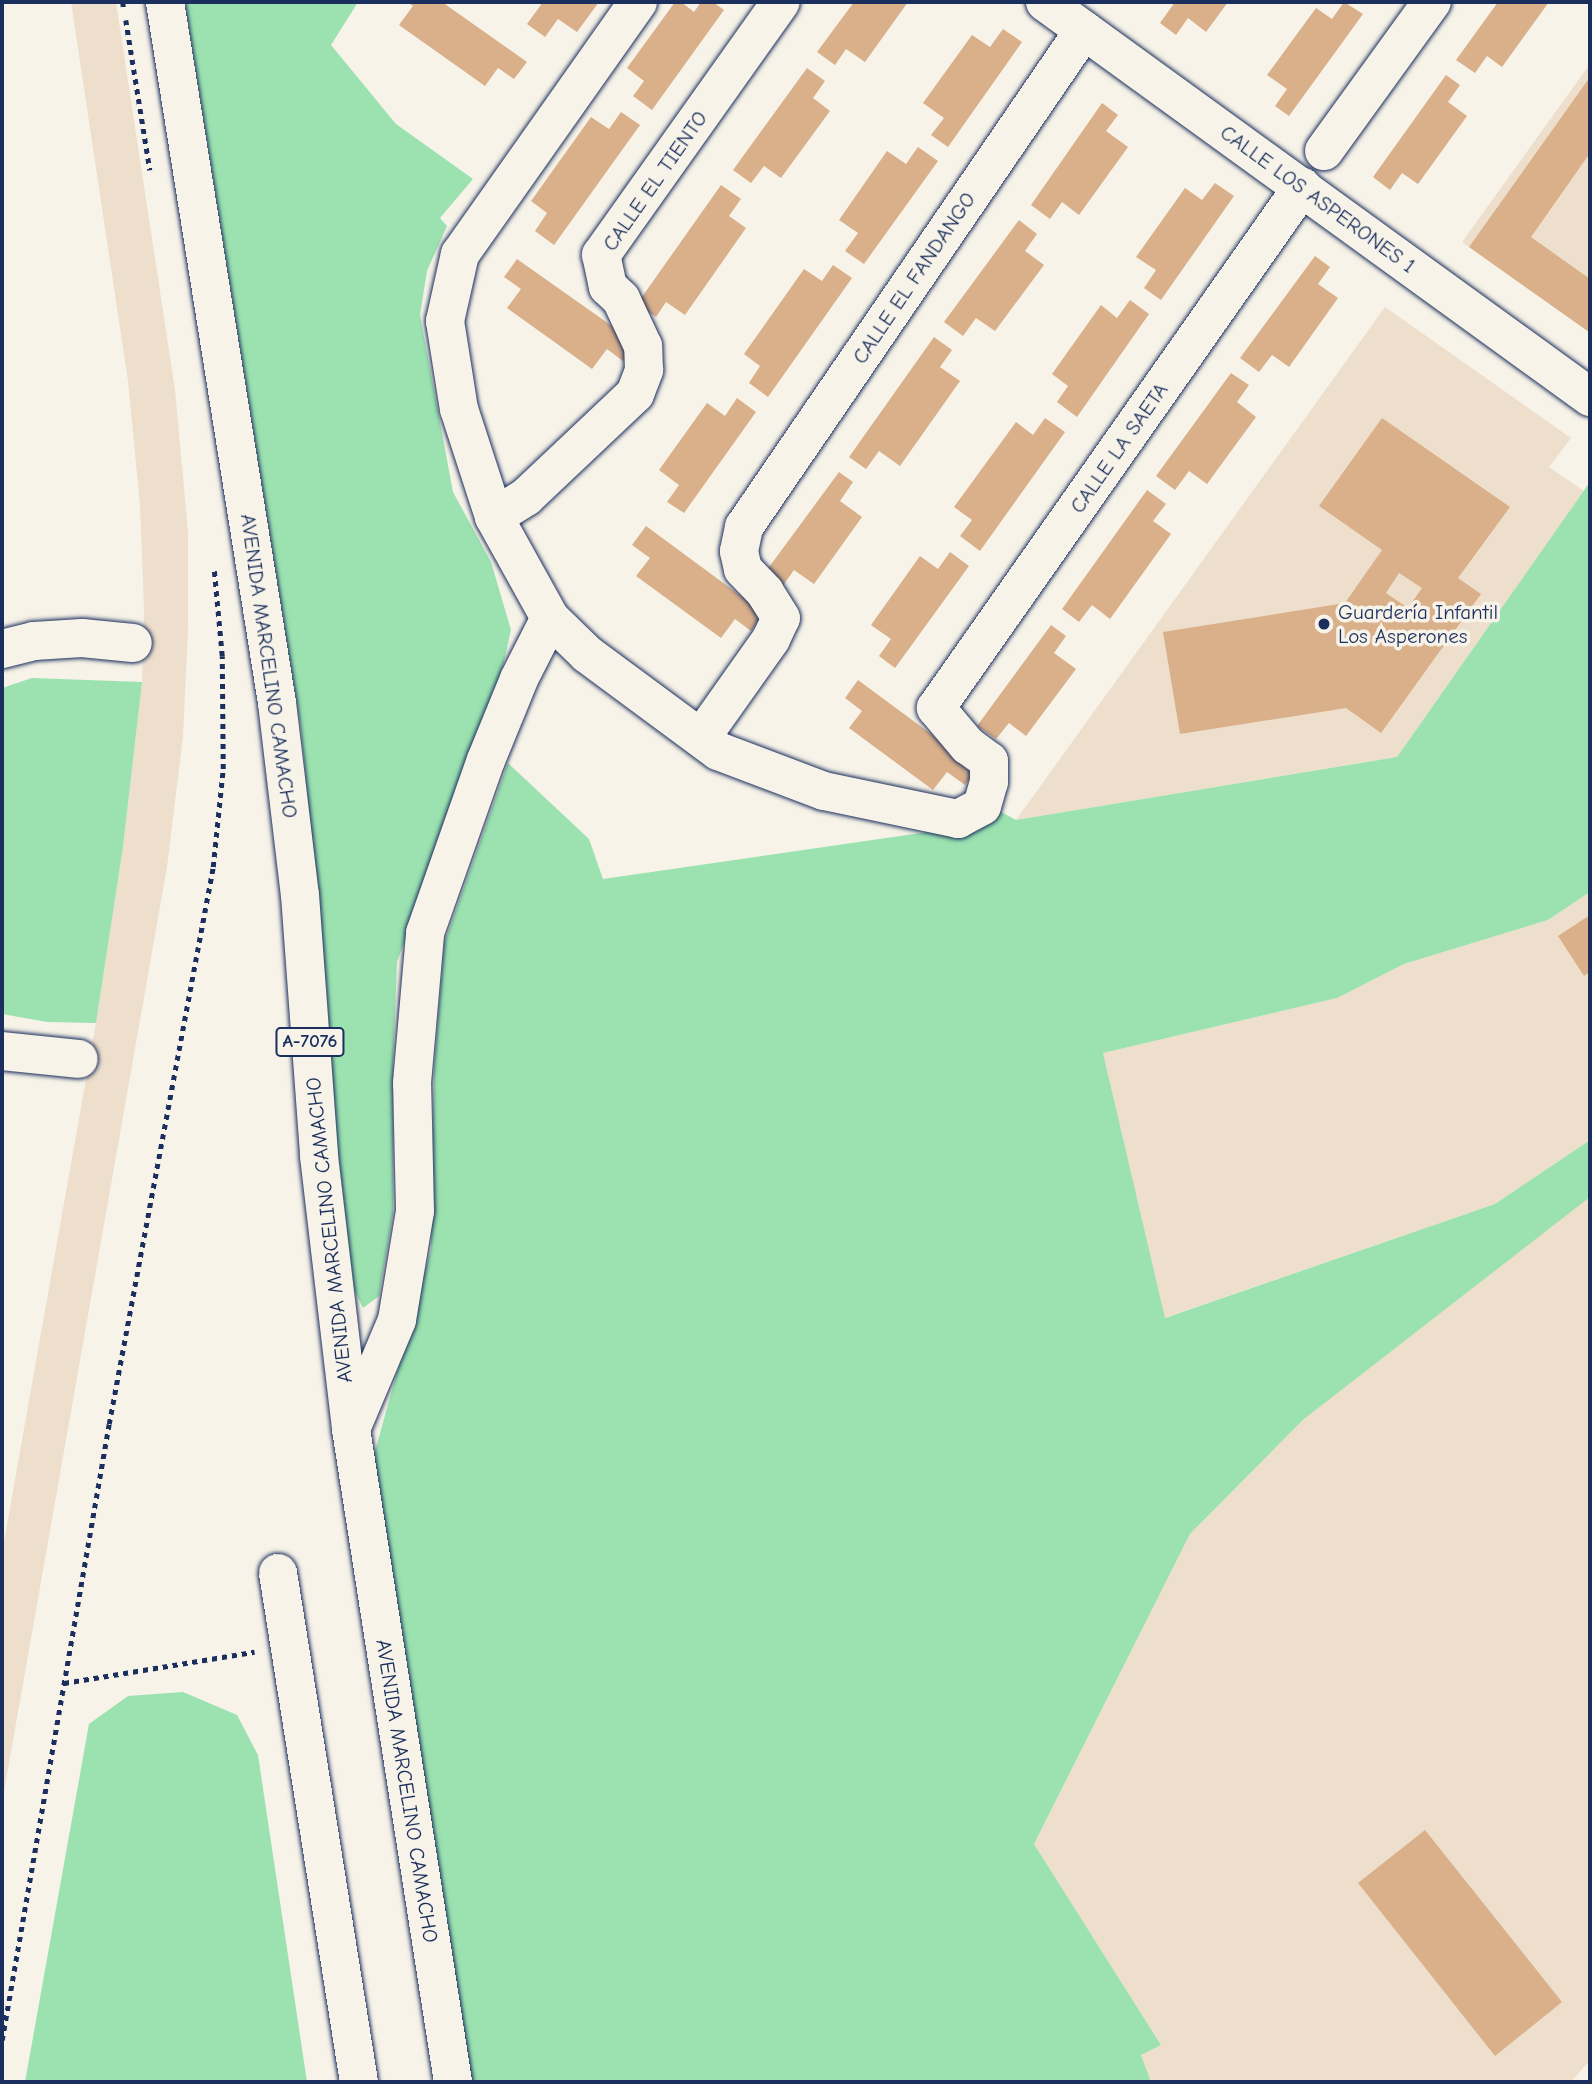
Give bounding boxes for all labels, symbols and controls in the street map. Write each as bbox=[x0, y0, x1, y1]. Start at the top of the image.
street label: CALLE EL TIENTO bbox=[597, 106, 713, 256]
street label: CALLE LOS ASPERONES 1 bbox=[1215, 120, 1421, 278]
street label: CALLE EL FANDANGO bbox=[847, 187, 981, 369]
street label: CALLE LA SAETA bbox=[1065, 378, 1173, 518]
street label: AVENIDA MARCELINO CAMACHO bbox=[235, 512, 303, 820]
place label: Guardería Infantil Los Asperones bbox=[1338, 599, 1498, 649]
marker: Guardería Infantil Los Asperones bbox=[1316, 616, 1332, 632]
road number: A-7076 bbox=[275, 1026, 345, 1058]
street label: AVENIDA MARCELINO CAMACHO bbox=[300, 1076, 358, 1384]
street label: AVENIDA MARCELINO CAMACHO bbox=[371, 1637, 443, 1945]

